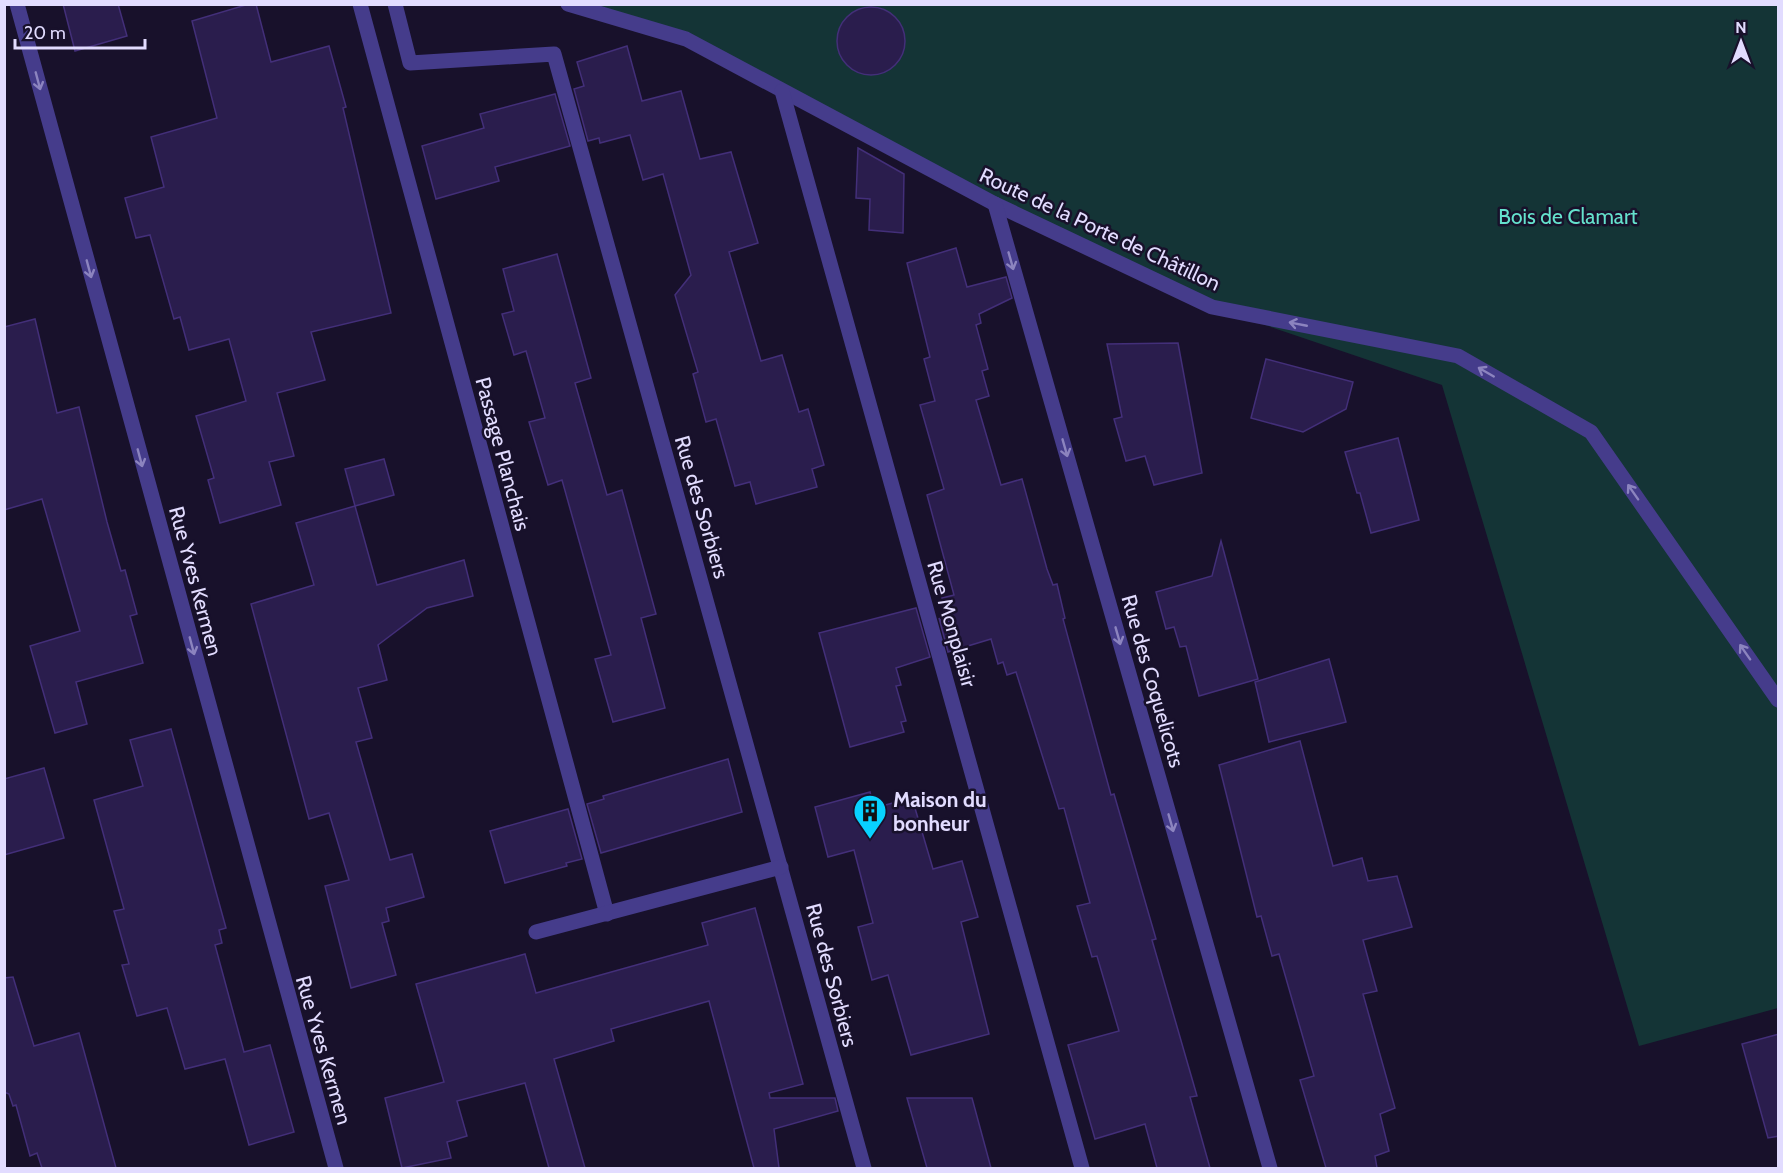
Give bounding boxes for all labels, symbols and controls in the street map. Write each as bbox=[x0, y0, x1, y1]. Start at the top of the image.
scale bar bbox=[15, 12, 146, 50]
north arrow bbox=[1711, 12, 1771, 72]
text: N bbox=[1735, 18, 1747, 37]
text: 20 m bbox=[24, 22, 66, 44]
one-way arrow bbox=[33, 71, 44, 90]
street label: Route de la Porte de Châtillon bbox=[976, 162, 1224, 296]
park label: Bois de Clamart bbox=[1498, 204, 1638, 229]
one-way arrow bbox=[1006, 251, 1017, 270]
one-way arrow bbox=[84, 260, 95, 279]
one-way arrow bbox=[1289, 318, 1308, 329]
one-way arrow bbox=[1478, 366, 1495, 378]
street label: Passage Planchais bbox=[470, 374, 536, 534]
street label: Rue des Sorbiers bbox=[670, 433, 734, 582]
one-way arrow bbox=[1059, 438, 1071, 457]
one-way arrow bbox=[135, 448, 147, 467]
one-way arrow bbox=[1627, 485, 1639, 501]
street label: Rue Yves Kermen bbox=[164, 504, 228, 658]
street label: Rue Monplaisir bbox=[922, 558, 982, 690]
street label: Rue des Coquelicots bbox=[1116, 592, 1190, 770]
one-way arrow bbox=[1113, 626, 1124, 645]
one-way arrow bbox=[186, 636, 198, 655]
one-way arrow bbox=[1739, 645, 1751, 661]
place label: Maison du bonheur bbox=[893, 787, 987, 836]
building icon: Maison du bonheur bbox=[852, 793, 888, 840]
one-way arrow bbox=[1166, 813, 1178, 832]
street label: Rue des Sorbiers bbox=[801, 901, 863, 1050]
street label: Rue Yves Kermen bbox=[291, 973, 357, 1127]

